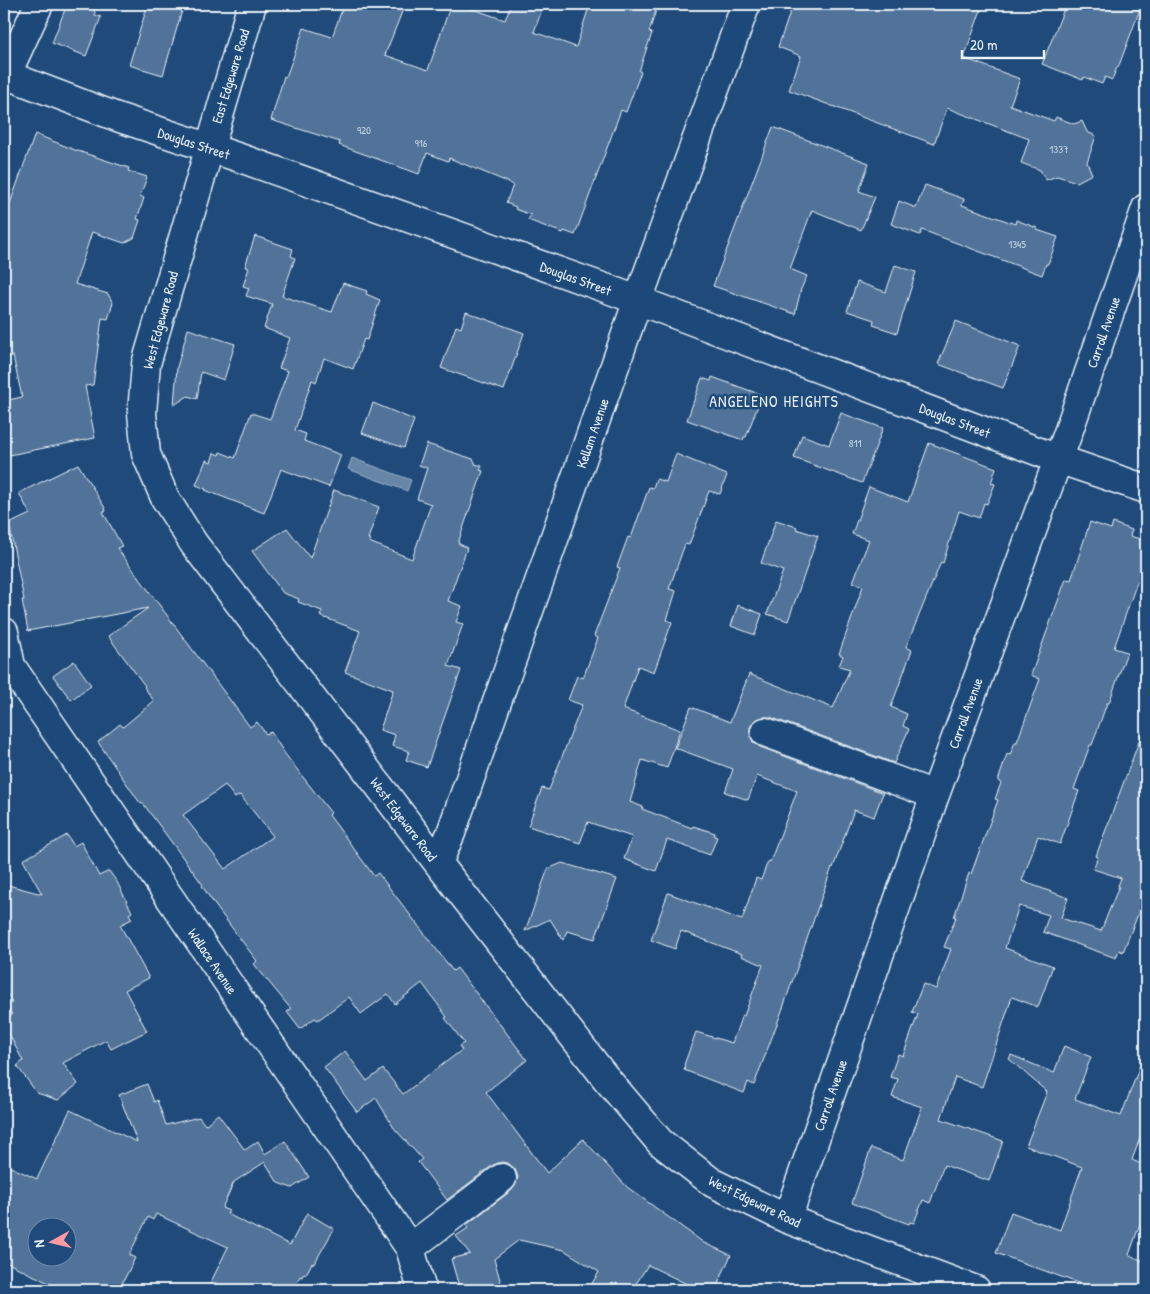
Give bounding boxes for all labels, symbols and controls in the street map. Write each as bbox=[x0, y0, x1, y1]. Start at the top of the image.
street label: East Edgeware Road bbox=[207, 26, 254, 126]
scale bar bbox=[962, 28, 1045, 60]
text: 20 m bbox=[970, 34, 997, 55]
street label: Douglas Street bbox=[155, 122, 233, 165]
house number: 920 bbox=[357, 123, 371, 137]
house number: 916 bbox=[415, 136, 428, 150]
house number: 1337 bbox=[1049, 142, 1069, 156]
house number: 1345 bbox=[1008, 237, 1026, 251]
street label: Douglas Street bbox=[537, 256, 614, 301]
street label: West Edgeware Road bbox=[138, 269, 183, 371]
street label: Carroll Avenue bbox=[1082, 293, 1124, 370]
district label: ANGELENO HEIGHTS bbox=[709, 390, 839, 412]
street label: Kellam Avenue bbox=[571, 395, 613, 470]
street label: Douglas Street bbox=[916, 398, 993, 443]
house number: 811 bbox=[849, 436, 861, 450]
street label: Carroll Avenue bbox=[943, 674, 987, 751]
street label: West Edgeware Road bbox=[365, 773, 442, 866]
street label: Wallace Avenue bbox=[184, 924, 242, 998]
street label: Carroll Avenue bbox=[809, 1056, 851, 1133]
street label: West Edgeware Road bbox=[705, 1171, 805, 1233]
north arrow bbox=[28, 1216, 78, 1266]
text: N bbox=[29, 1238, 49, 1249]

